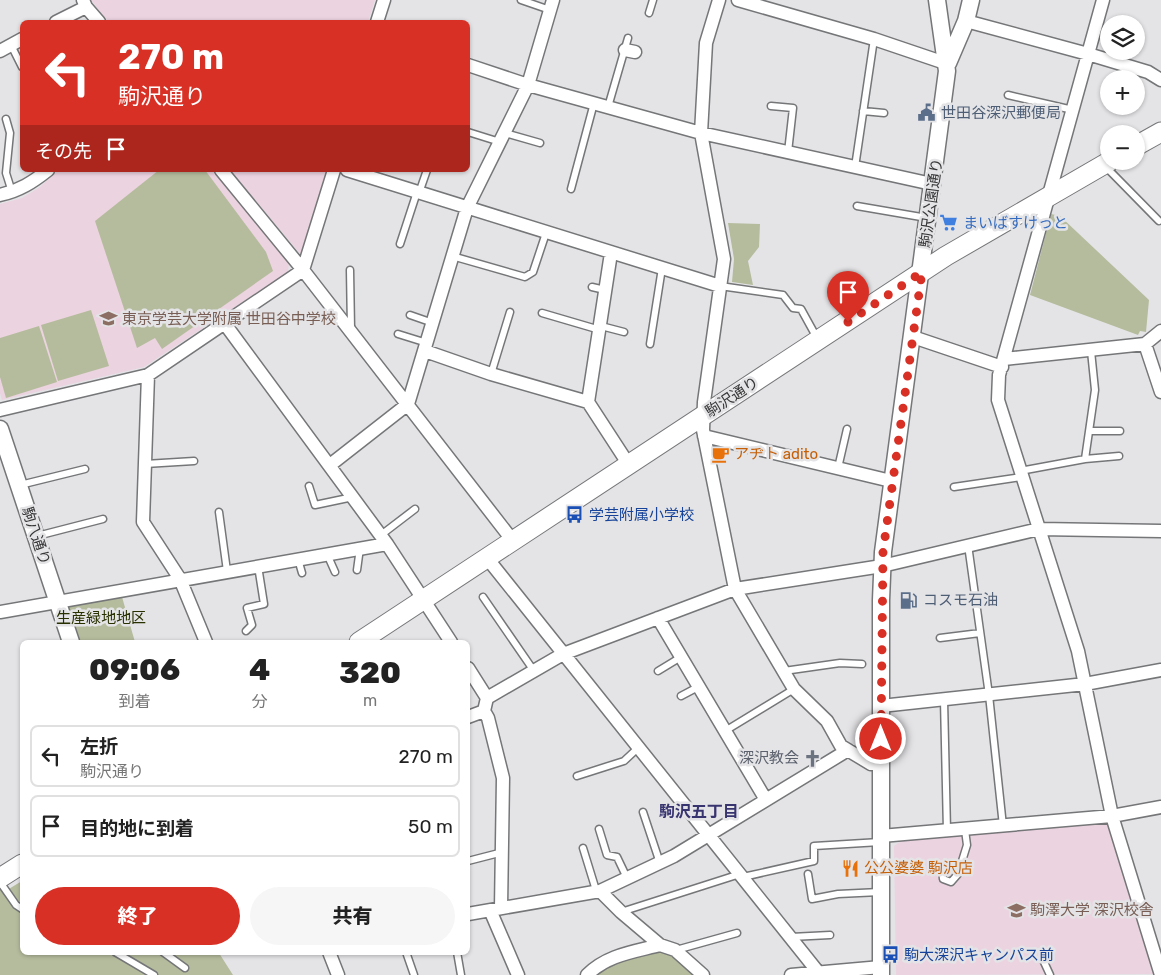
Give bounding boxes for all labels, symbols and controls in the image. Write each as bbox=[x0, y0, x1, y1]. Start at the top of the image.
map controls bbox=[1100, 15, 1145, 170]
button: layers bbox=[1100, 15, 1145, 60]
text: 270 m bbox=[118, 36, 224, 78]
icon: left bbox=[35, 40, 100, 105]
button: + bbox=[1100, 70, 1145, 115]
text: 駒沢通り bbox=[118, 83, 206, 110]
public building icon: 世田谷深沢郵便局 bbox=[917, 103, 937, 123]
place label: 世田谷深沢郵便局 bbox=[941, 104, 1061, 122]
button: − bbox=[1100, 125, 1145, 170]
icon: arrive bbox=[102, 135, 130, 163]
text: その先 bbox=[35, 140, 92, 163]
street label: 駒沢公園通り bbox=[916, 157, 946, 249]
supermarket icon: まいばすけっと bbox=[939, 213, 959, 233]
place label: まいばすけっと bbox=[963, 214, 1068, 232]
pin bbox=[827, 271, 869, 322]
icon: arrive bbox=[834, 278, 862, 306]
school or university icon: 東京学芸大学附属 世田谷中学校 bbox=[98, 309, 118, 329]
place label: 東京学芸大学附属 世田谷中学校 bbox=[122, 310, 336, 328]
street label: 駒沢通り bbox=[702, 373, 762, 421]
cafe icon: アヂト adito bbox=[710, 444, 730, 464]
place label: アヂト adito bbox=[734, 445, 818, 463]
street label: 駒八通り bbox=[18, 505, 54, 567]
bus stop icon: 学芸附属小学校 bbox=[565, 505, 585, 525]
place label: 学芸附属小学校 bbox=[589, 506, 694, 524]
fuel station icon: コスモ石油 bbox=[899, 590, 919, 610]
place label: コスモ石油 bbox=[923, 591, 998, 609]
park label: 生産緑地地区 bbox=[56, 609, 146, 627]
text: 09:06 bbox=[89, 652, 180, 688]
text: 4 bbox=[249, 652, 270, 688]
text: 320 bbox=[339, 655, 401, 691]
text: m bbox=[363, 691, 377, 710]
text: 到着 bbox=[119, 692, 151, 711]
text: 分 bbox=[252, 692, 268, 711]
position arrow bbox=[854, 712, 906, 764]
text: 左折 bbox=[80, 735, 118, 758]
icon: left bbox=[37, 742, 65, 770]
text: 270 m bbox=[398, 745, 453, 768]
church icon: 深沢教会 bbox=[803, 748, 823, 768]
place label: 深沢教会 bbox=[739, 749, 799, 767]
text: 駒沢通り bbox=[80, 762, 144, 781]
district label: 駒沢五丁目 bbox=[659, 802, 739, 821]
icon: arrive bbox=[37, 812, 65, 840]
text: 50 m bbox=[408, 815, 453, 838]
text: 目的地に到着 bbox=[80, 817, 194, 840]
restaurant icon: 公公婆婆 駒沢店 bbox=[840, 858, 860, 878]
place label: 公公婆婆 駒沢店 bbox=[864, 859, 973, 877]
button: 終了 bbox=[35, 887, 240, 945]
button: 共有 bbox=[250, 887, 455, 945]
school or university icon: 駒澤大学 深沢校舎 bbox=[1006, 900, 1026, 920]
place label: 駒澤大学 深沢校舎 bbox=[1030, 901, 1154, 919]
bus stop icon: 駒大深沢キャンパス前 bbox=[880, 945, 900, 965]
place label: 駒大深沢キャンパス前 bbox=[904, 946, 1054, 964]

